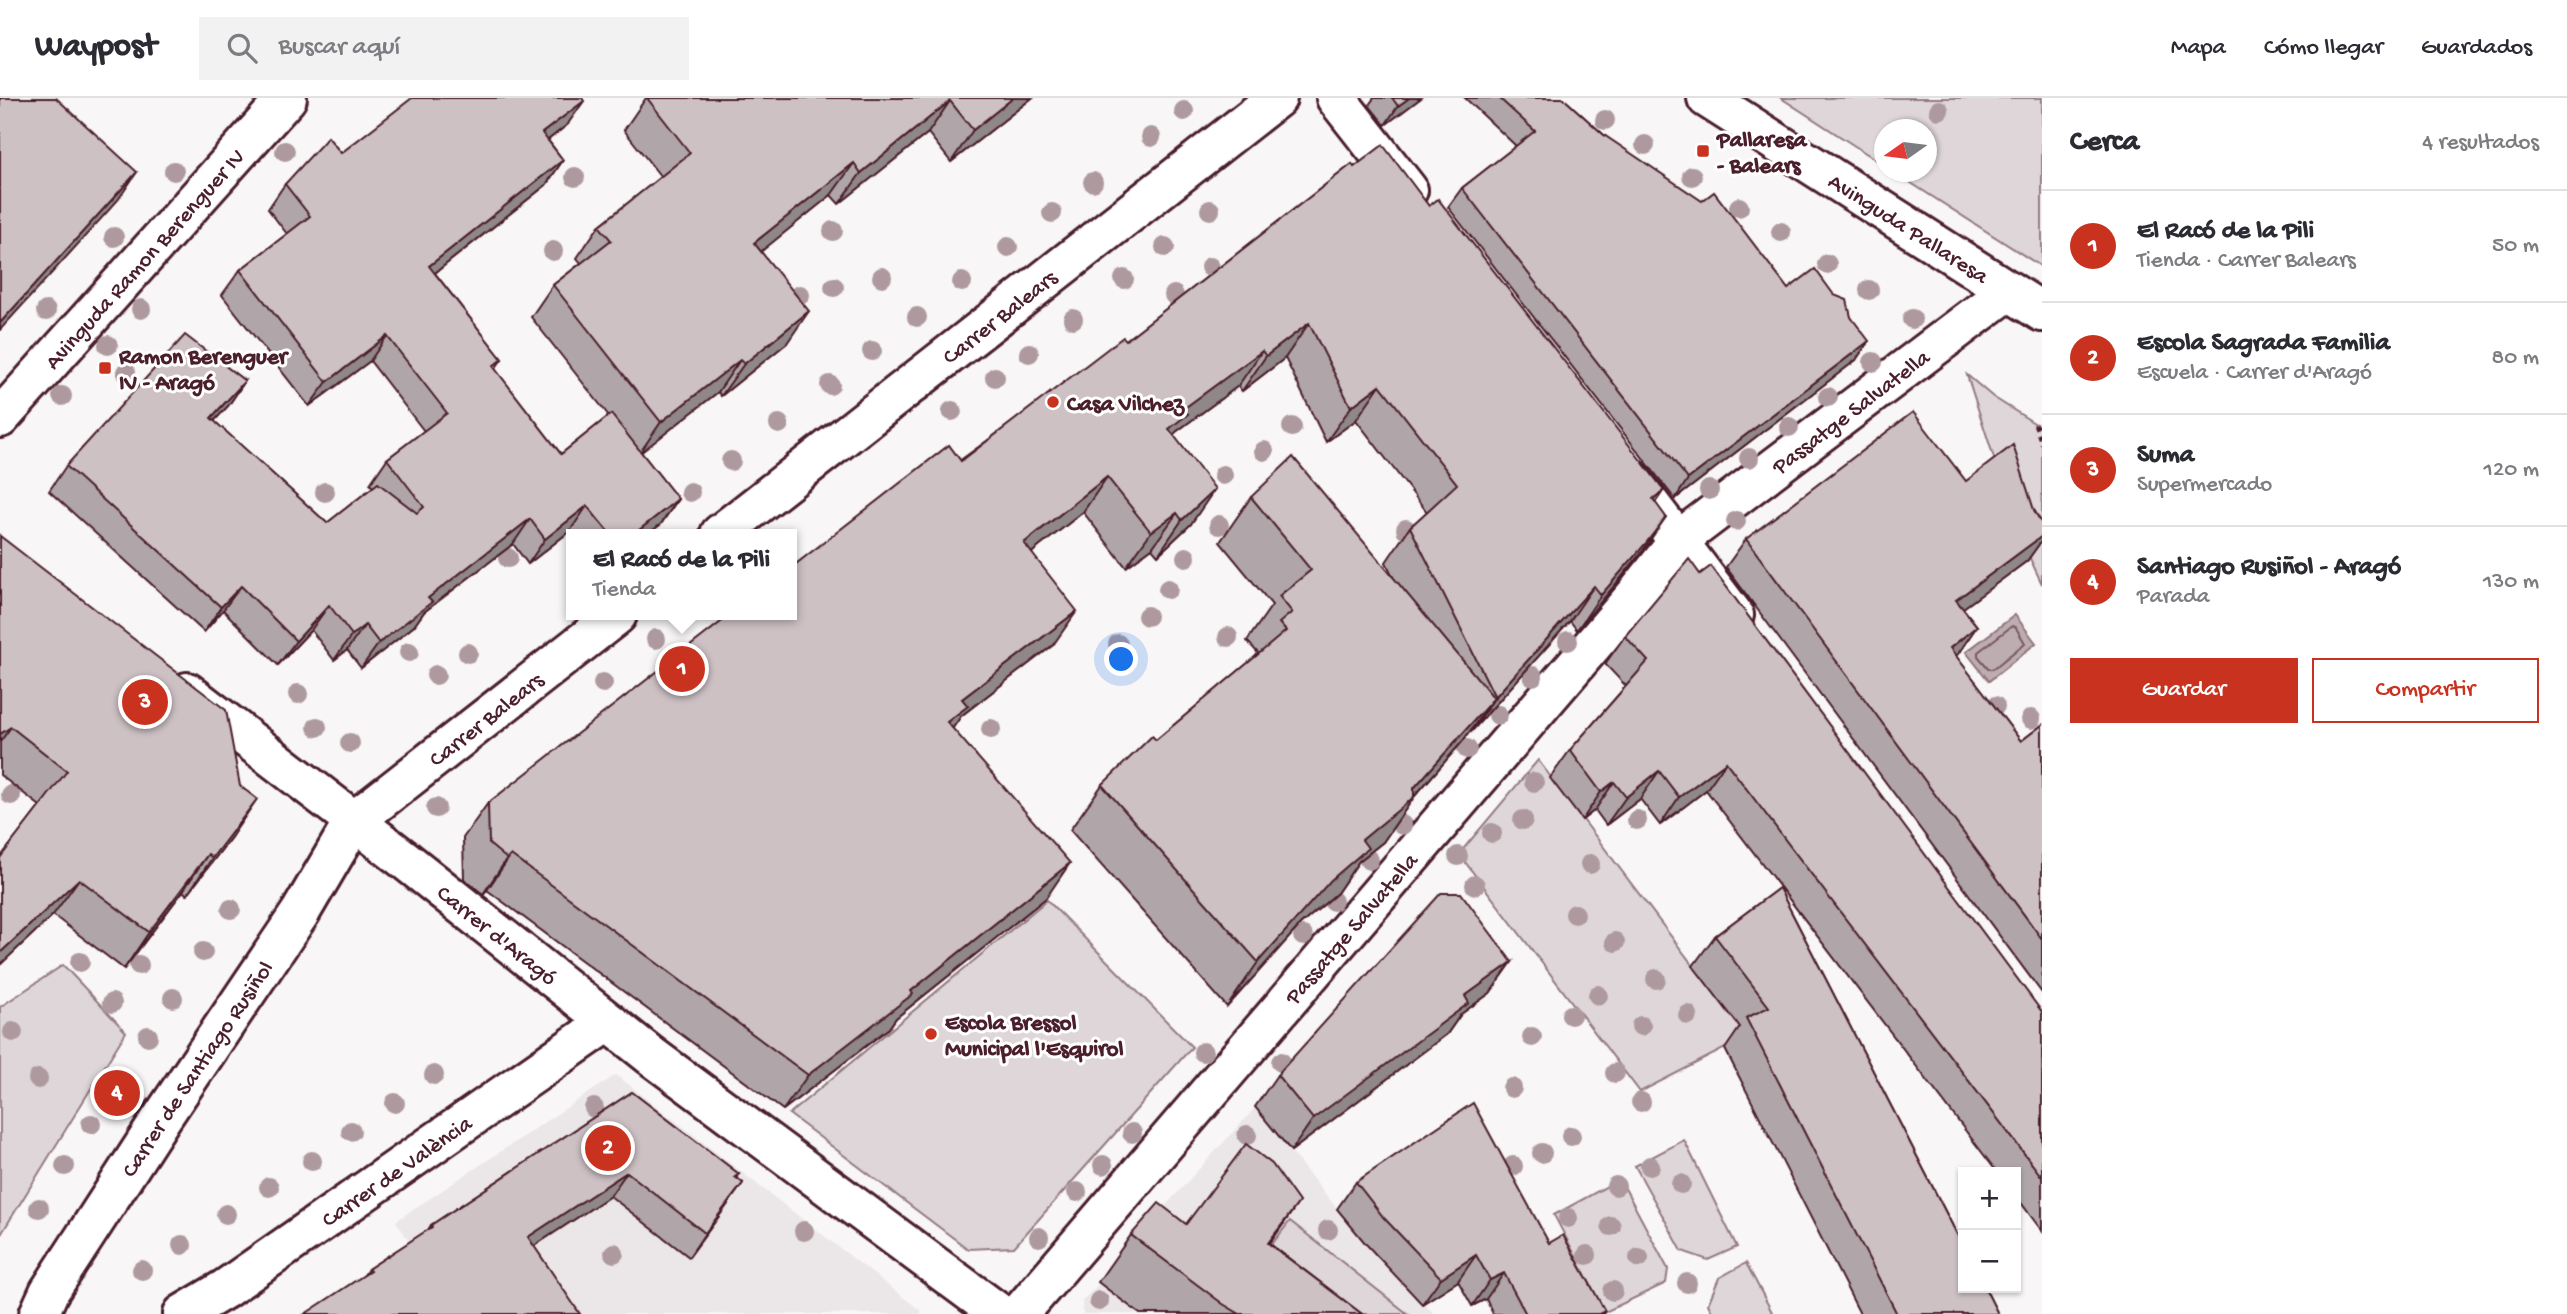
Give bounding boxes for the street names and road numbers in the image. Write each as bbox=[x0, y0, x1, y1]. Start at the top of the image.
street label: Avinguda Ramon Berenguer IV bbox=[40, 144, 252, 376]
street label: Avinguda Pallaresa bbox=[1822, 169, 1994, 292]
street label: Carrer Balears bbox=[938, 265, 1064, 372]
street label: Passatge Salvatella bbox=[1767, 344, 1937, 482]
street label: Carrer Balears bbox=[425, 668, 550, 774]
street label: Passatge Salvatella bbox=[1280, 848, 1426, 1012]
street label: Carrer d'Aragó bbox=[430, 881, 561, 993]
street label: Carrer de Santiago Rusiñol bbox=[117, 957, 281, 1183]
street label: Carrer de València bbox=[317, 1110, 479, 1235]

